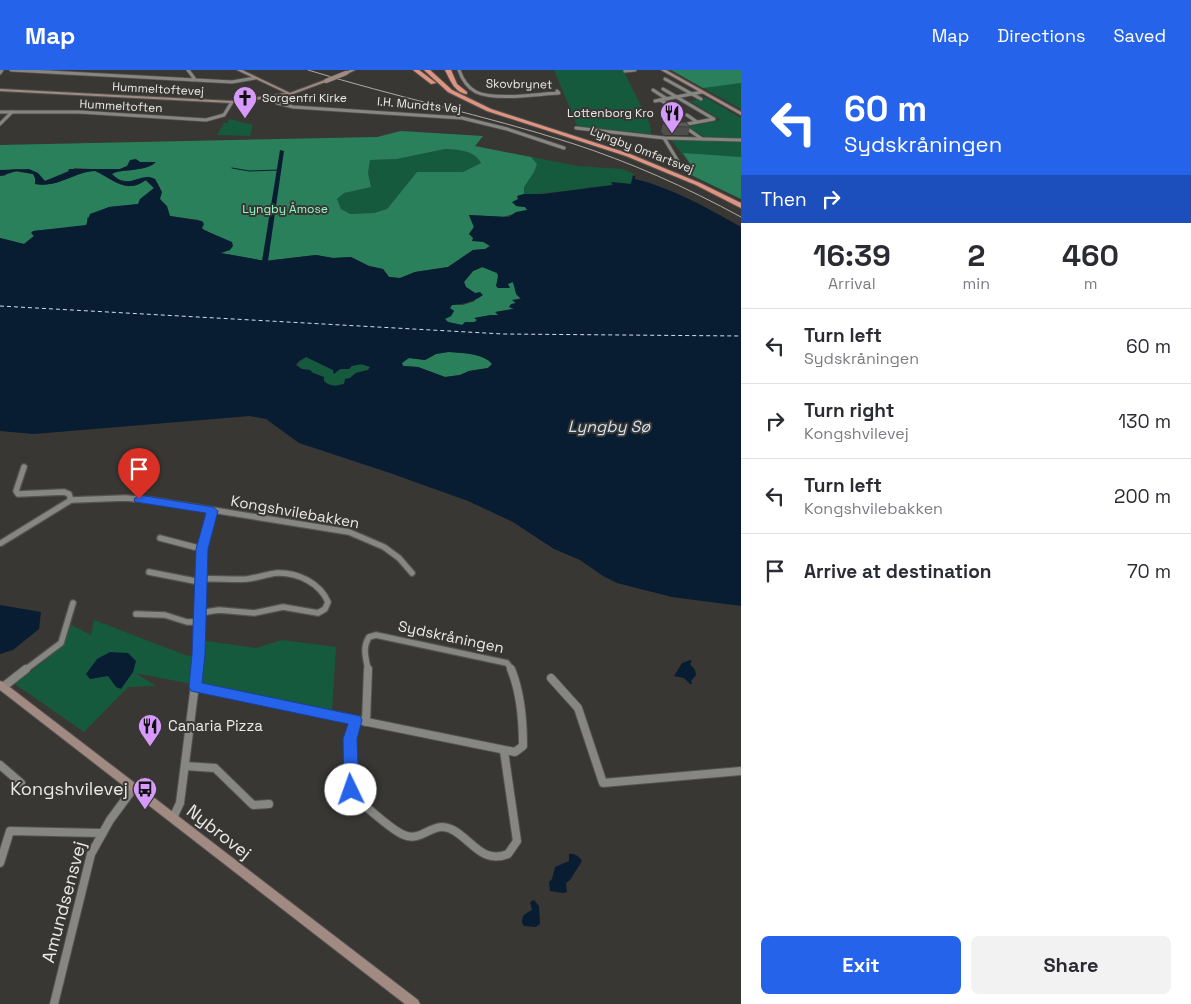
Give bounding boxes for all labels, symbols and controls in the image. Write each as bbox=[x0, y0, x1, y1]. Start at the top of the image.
text: Map bbox=[25, 20, 75, 51]
text: Map bbox=[932, 24, 969, 47]
text: Directions bbox=[997, 24, 1086, 47]
text: Saved bbox=[1114, 24, 1166, 47]
street label: Skovbrynet bbox=[486, 75, 552, 93]
street label: Hummeltoftevej bbox=[112, 79, 204, 99]
church icon: Sorgenfri Kirke bbox=[232, 85, 258, 119]
text: 60 m bbox=[844, 87, 927, 131]
place label: Sorgenfri Kirke bbox=[262, 90, 347, 106]
icon: left bbox=[761, 90, 826, 155]
street label: I.H. Mundts Vej bbox=[376, 93, 462, 117]
street label: Hummeltoften bbox=[79, 96, 163, 116]
restaurant icon: Lottenborg Kro bbox=[659, 100, 685, 134]
place label: Lottenborg Kro bbox=[567, 105, 654, 121]
street label: Lyngby Omfartsvej bbox=[588, 123, 696, 177]
text: Sydskråningen bbox=[844, 130, 1002, 158]
icon: right bbox=[817, 185, 845, 213]
text: Then bbox=[761, 187, 807, 212]
park label: Lyngby Åmose bbox=[242, 201, 328, 217]
text: 16:39 bbox=[813, 236, 891, 275]
text: 2 bbox=[967, 236, 985, 275]
text: 460 bbox=[1062, 236, 1119, 275]
text: Arrival bbox=[828, 273, 876, 294]
text: min bbox=[963, 273, 990, 294]
text: m bbox=[1084, 273, 1097, 294]
text: Turn left bbox=[804, 323, 882, 348]
icon: left bbox=[761, 332, 789, 360]
text: 60 m bbox=[1126, 334, 1171, 359]
text: Sydskråningen bbox=[804, 348, 919, 369]
text: Turn right bbox=[804, 398, 894, 423]
icon: right bbox=[761, 407, 789, 435]
text: 130 m bbox=[1118, 409, 1171, 434]
water label: Lyngby Sø bbox=[568, 416, 651, 437]
text: Kongshvilevej bbox=[804, 423, 909, 444]
pin bbox=[118, 448, 160, 499]
icon: arrive bbox=[125, 455, 153, 483]
text: Turn left bbox=[804, 473, 882, 498]
icon: left bbox=[761, 482, 789, 510]
text: 200 m bbox=[1114, 484, 1171, 509]
street label: Kongshvilebakken bbox=[229, 491, 361, 532]
text: Kongshvilebakken bbox=[804, 498, 943, 519]
icon: arrive bbox=[761, 557, 789, 585]
text: Arrive at destination bbox=[804, 559, 992, 584]
text: 70 m bbox=[1127, 559, 1171, 584]
street label: Sydskråningen bbox=[396, 616, 506, 657]
restaurant icon: Canaria Pizza bbox=[137, 713, 163, 747]
place label: Canaria Pizza bbox=[168, 716, 263, 735]
position arrow bbox=[324, 763, 376, 815]
bus stop icon: Kongshvilevej bbox=[132, 776, 158, 810]
place label: Kongshvilevej bbox=[10, 777, 128, 800]
street label: Nybrovej bbox=[182, 799, 256, 864]
street label: Amundsensvej bbox=[36, 838, 91, 965]
button: Exit bbox=[761, 936, 961, 994]
button: Share bbox=[971, 936, 1171, 994]

